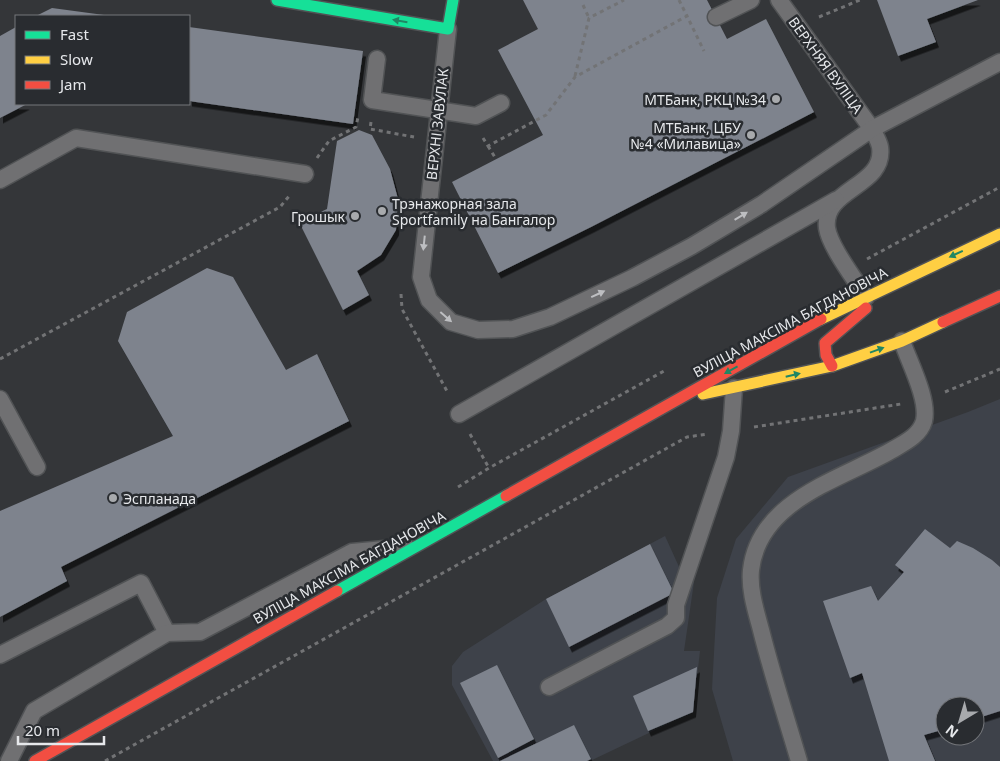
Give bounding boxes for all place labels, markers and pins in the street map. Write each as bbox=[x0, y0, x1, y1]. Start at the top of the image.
place label: МТБанк, РКЦ №34 bbox=[644, 90, 766, 109]
marker: МТБанк, РКЦ №34 bbox=[770, 93, 782, 105]
place label: МТБанк, ЦБУ №4 «Милавица» bbox=[630, 118, 741, 153]
marker: МТБанк, ЦБУ №4 «Милавица» bbox=[745, 129, 757, 141]
place label: Трэнажорная зала Sportfamily на Бангалор bbox=[392, 194, 555, 229]
marker: Трэнажорная зала Sportfamily на Бангалор bbox=[376, 205, 388, 217]
place label: Грошык bbox=[291, 207, 346, 226]
marker: Грошык bbox=[349, 210, 361, 222]
place label: Эспланада bbox=[123, 489, 196, 508]
marker: Эспланада bbox=[107, 492, 119, 504]

